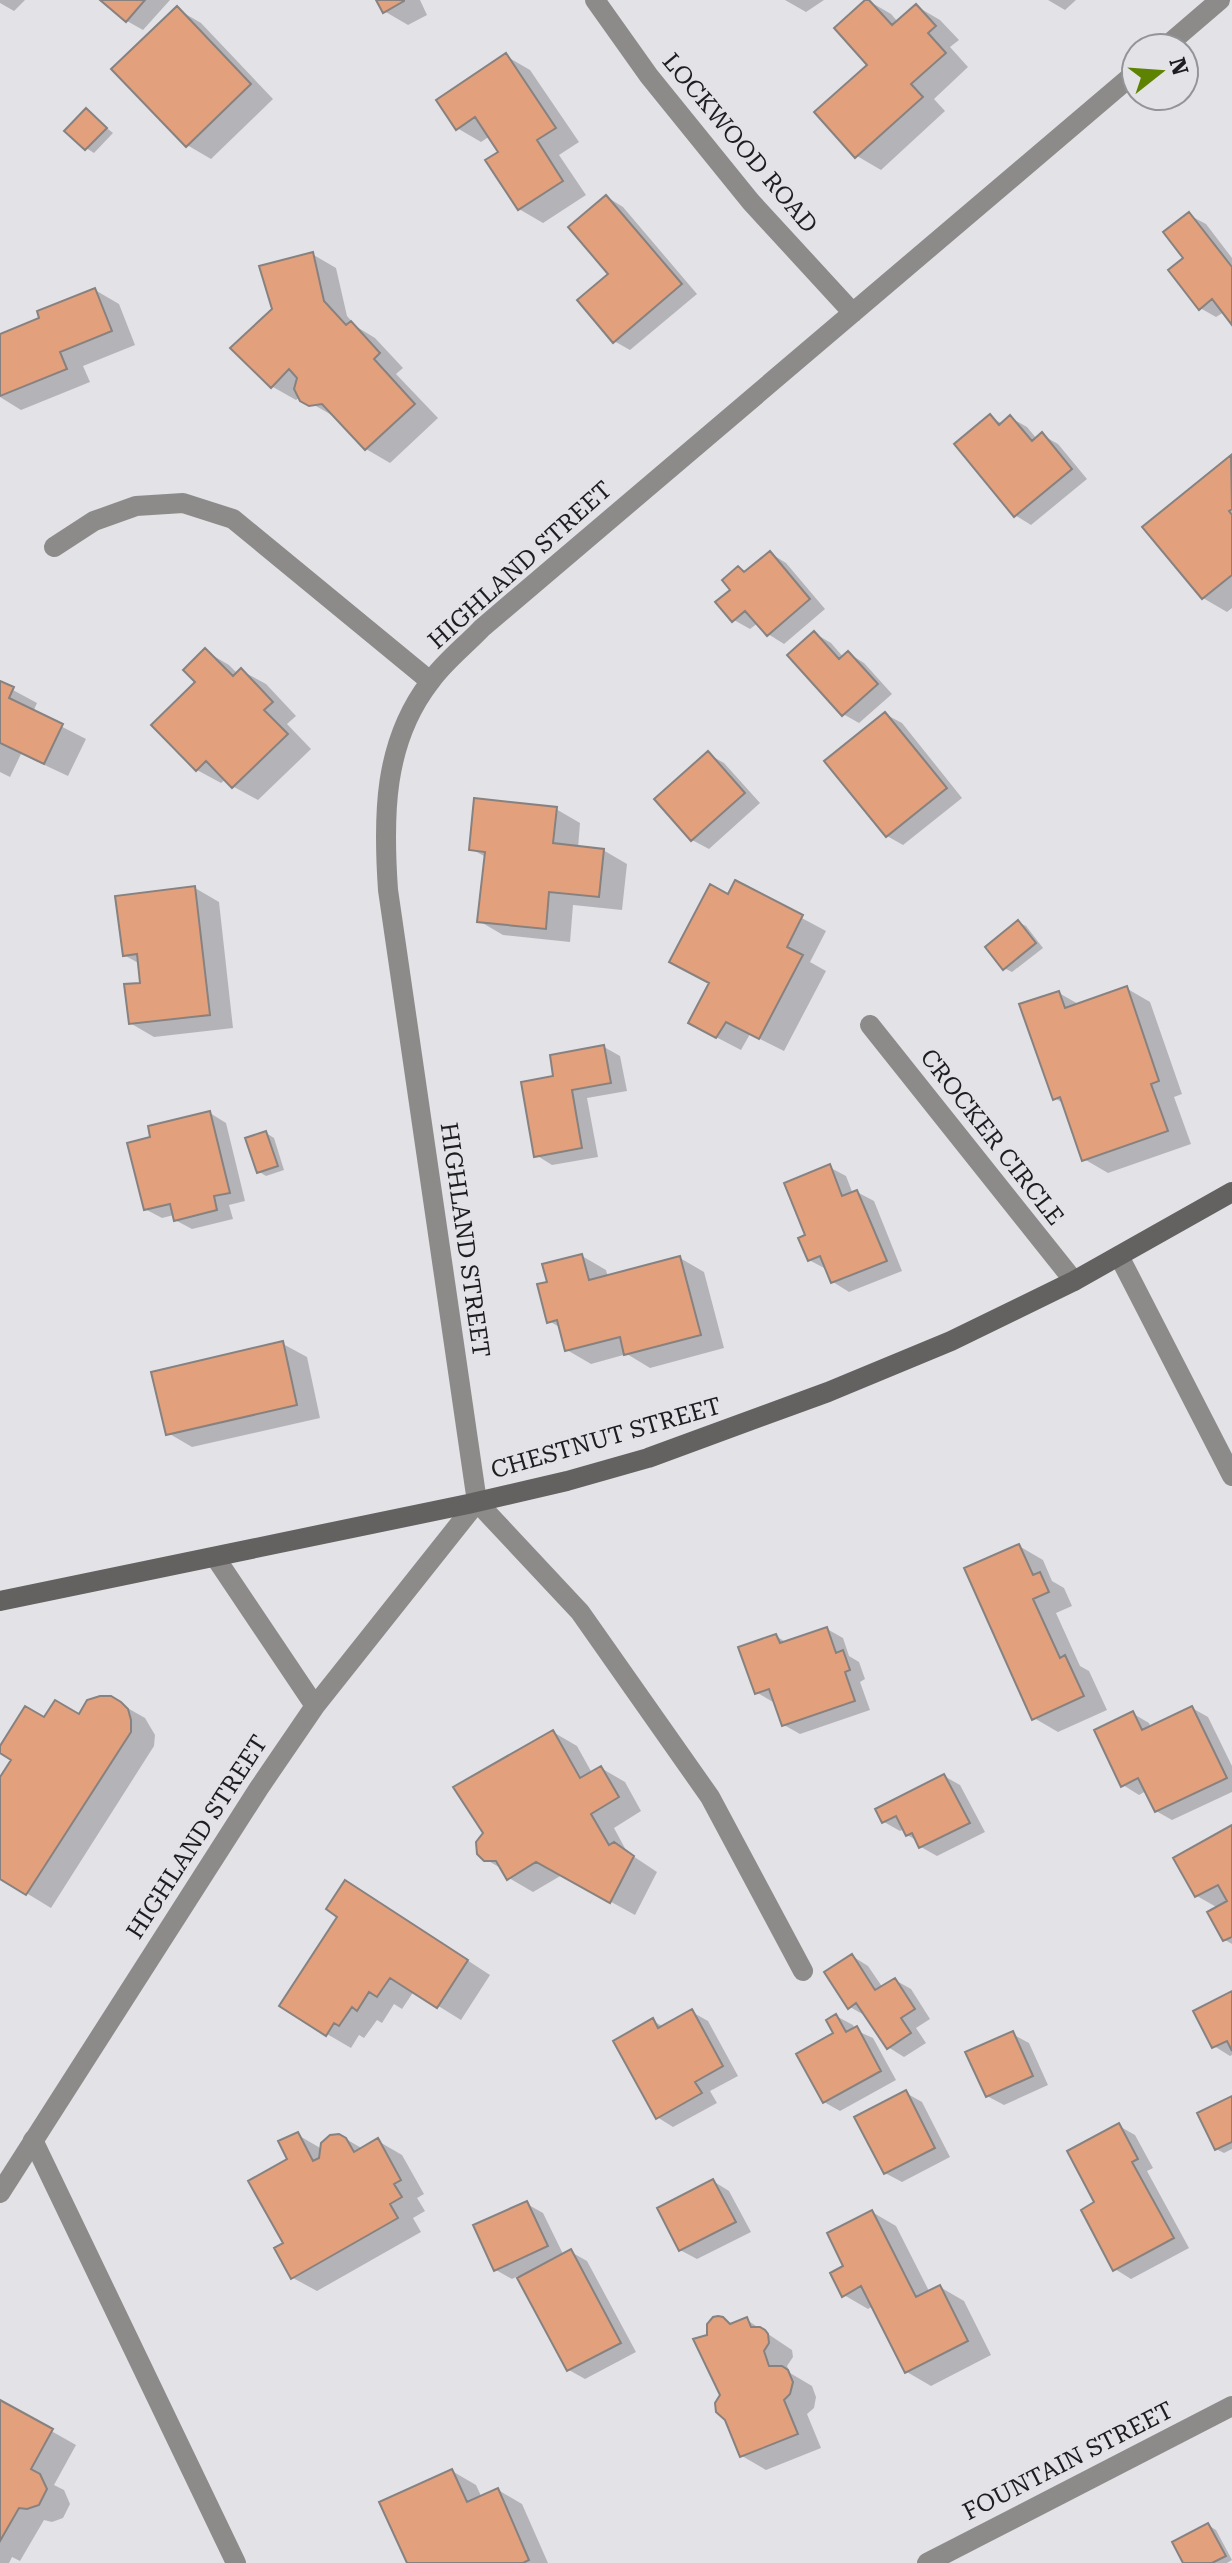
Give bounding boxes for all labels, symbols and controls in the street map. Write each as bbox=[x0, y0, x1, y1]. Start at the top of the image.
north arrow bbox=[1120, 32, 1200, 112]
street label: LOCKWOOD ROAD bbox=[657, 47, 823, 239]
text: N bbox=[1164, 55, 1193, 78]
street label: HIGHLAND STREET bbox=[423, 475, 617, 655]
street label: CROCKER CIRCLE bbox=[915, 1043, 1069, 1231]
street label: HIGHLAND STREET bbox=[435, 1121, 495, 1359]
street label: CHESTNUT STREET bbox=[488, 1392, 724, 1484]
street label: HIGHLAND STREET bbox=[121, 1730, 273, 1944]
street label: FOUNTAIN STREET bbox=[958, 2396, 1178, 2526]

